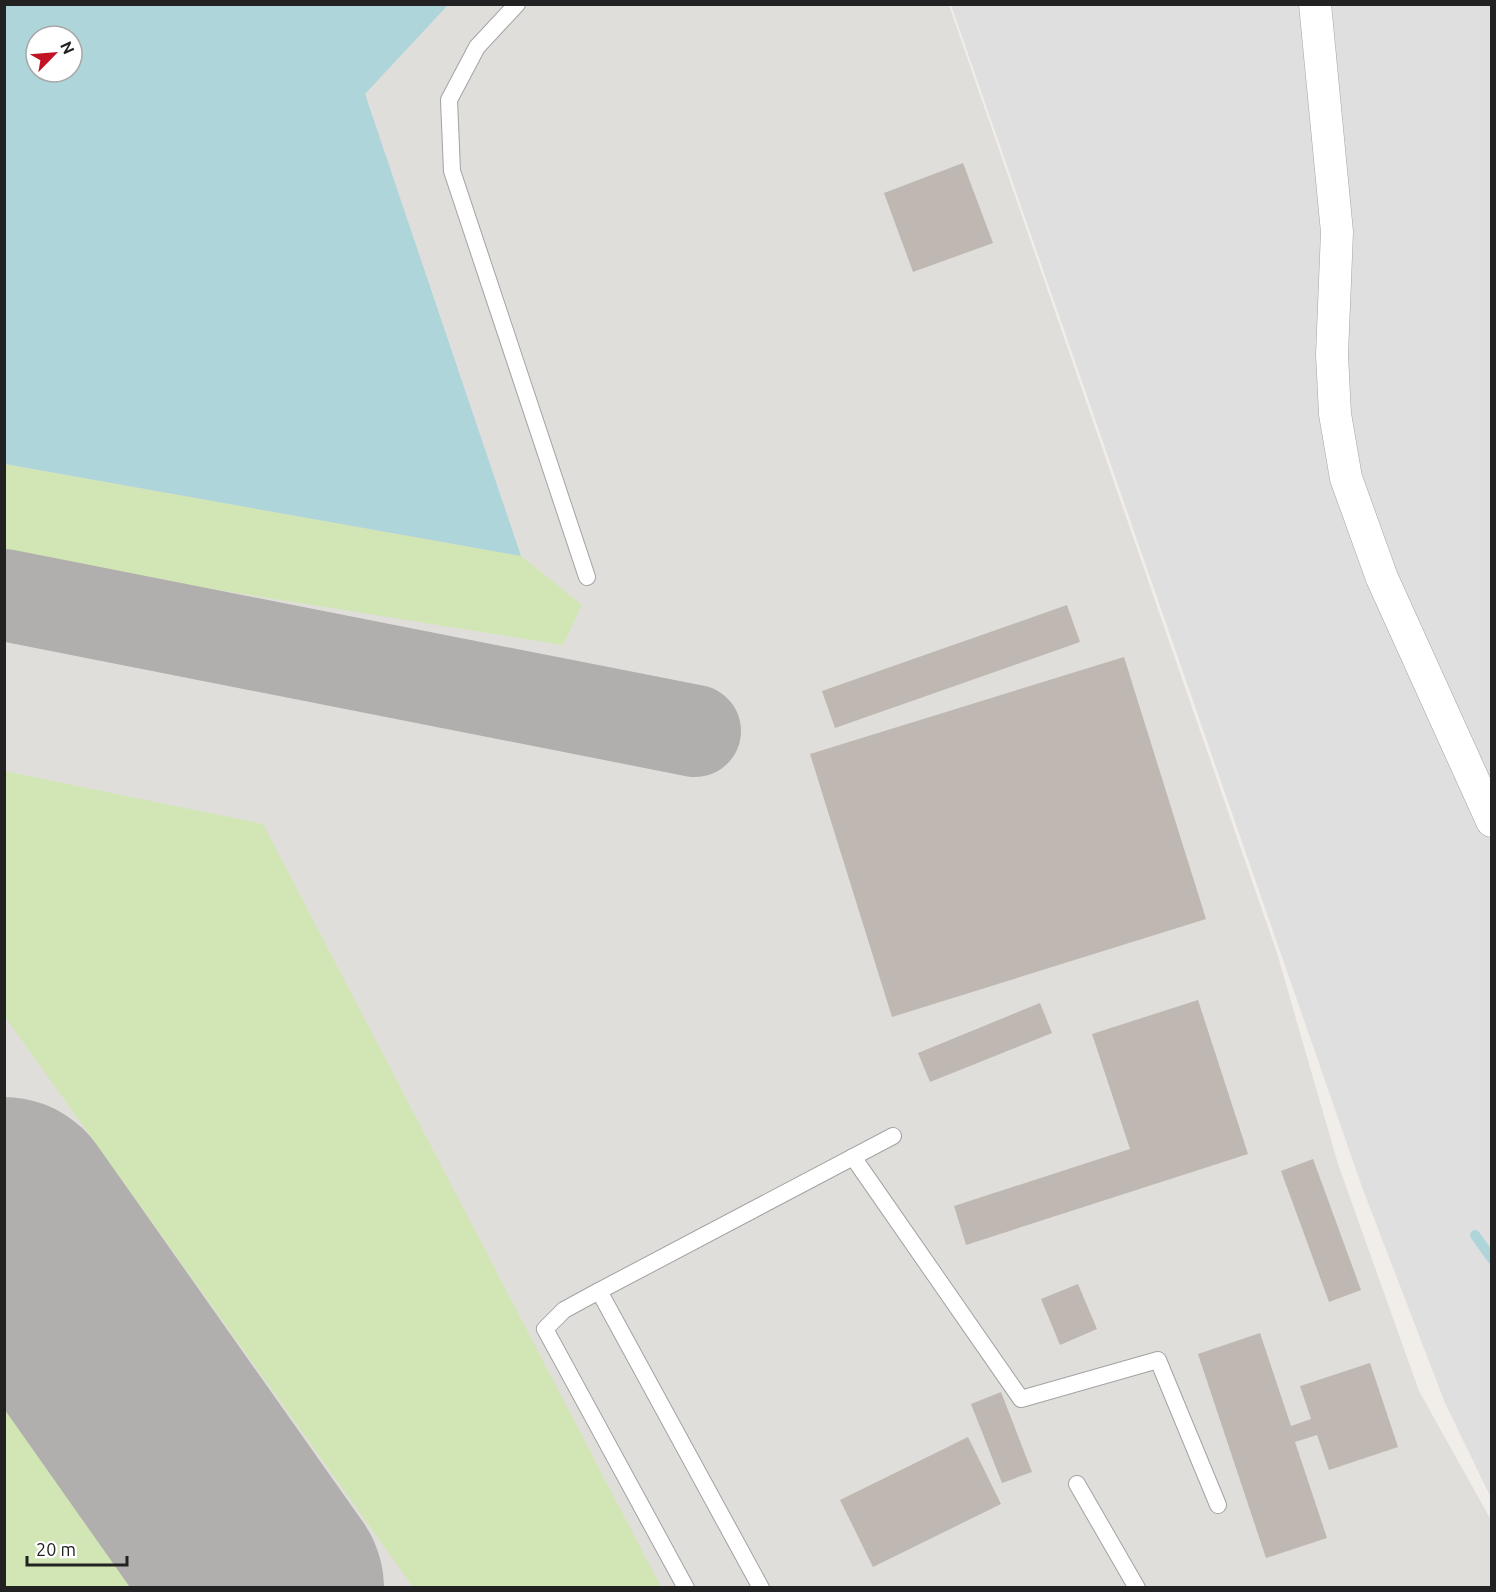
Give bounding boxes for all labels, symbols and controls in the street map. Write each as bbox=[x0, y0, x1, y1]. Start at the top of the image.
north arrow bbox=[24, 24, 84, 84]
text: N bbox=[57, 38, 78, 57]
scale bar bbox=[27, 1529, 128, 1567]
text: 20 m bbox=[36, 1539, 76, 1559]

